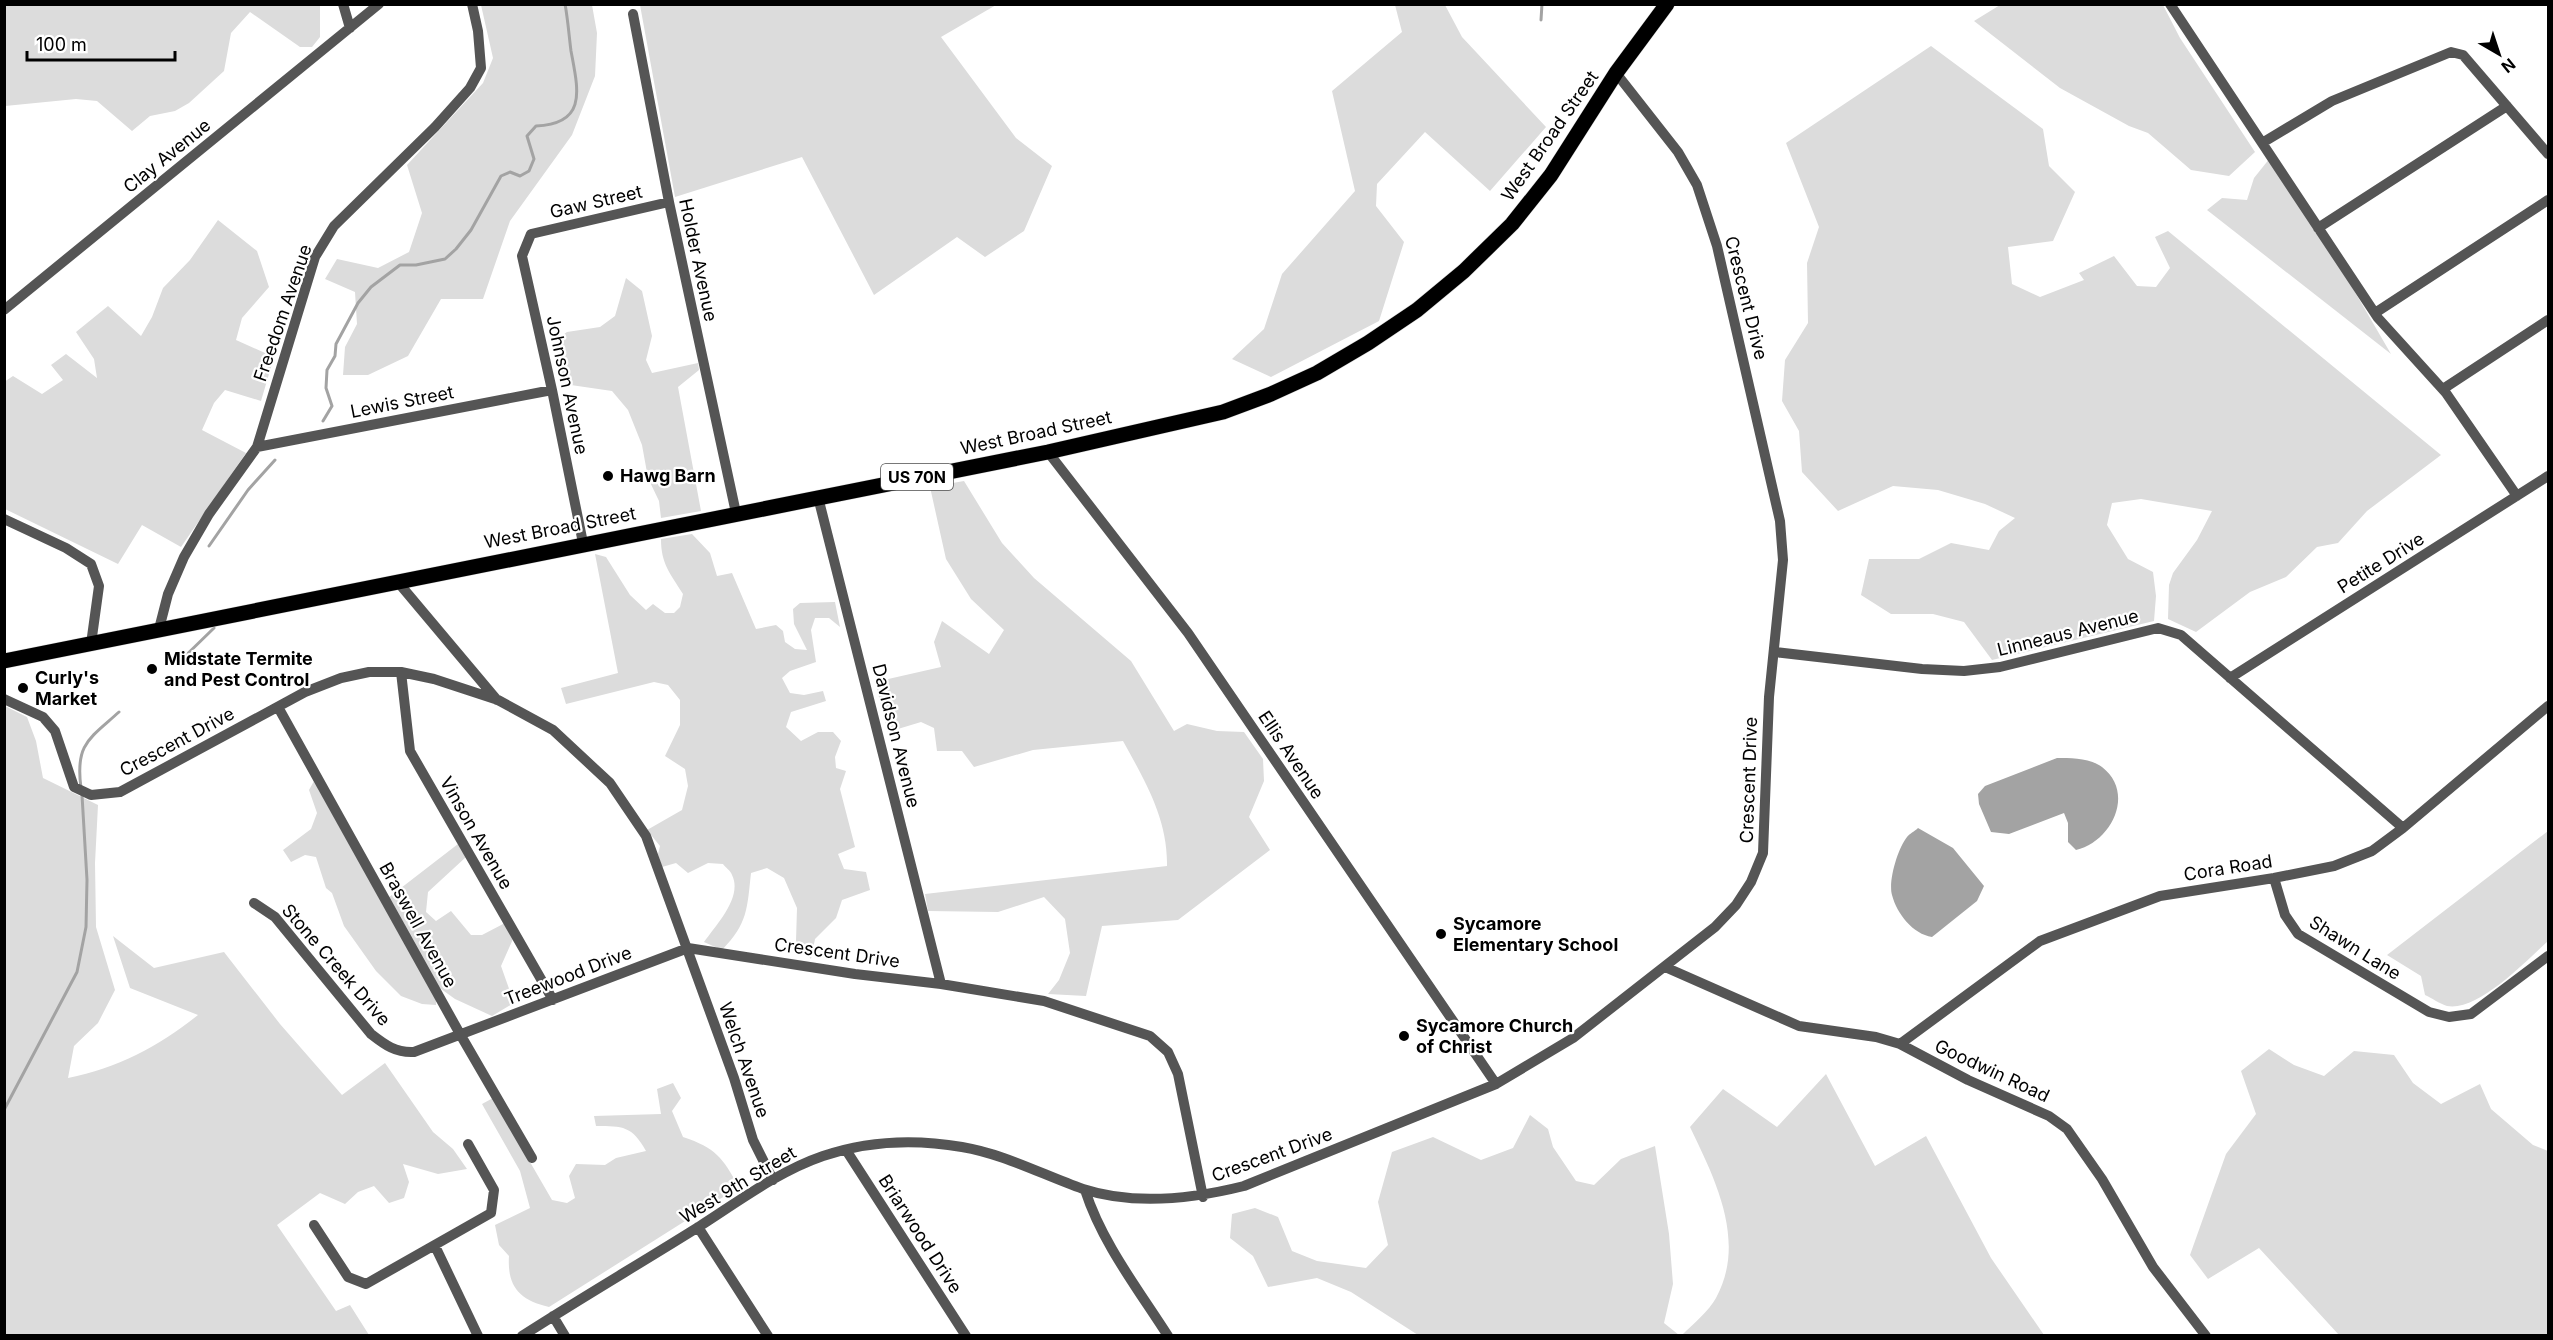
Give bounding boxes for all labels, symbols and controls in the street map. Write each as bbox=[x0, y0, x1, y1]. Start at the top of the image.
scale bar bbox=[27, 24, 176, 62]
north arrow bbox=[2469, 24, 2529, 84]
text: 100 m bbox=[36, 34, 87, 55]
text: N bbox=[2497, 54, 2519, 77]
street label: West Broad Street bbox=[1497, 67, 1602, 205]
street label: Clay Avenue bbox=[119, 114, 214, 197]
street label: Gaw Street bbox=[548, 181, 644, 222]
street label: Holder Avenue bbox=[675, 197, 722, 323]
street label: Crescent Drive bbox=[1721, 234, 1772, 362]
street label: Freedom Avenue bbox=[249, 242, 316, 384]
street label: Johnson Avenue bbox=[543, 313, 592, 456]
street label: Lewis Street bbox=[348, 381, 455, 422]
street label: West Broad Street bbox=[958, 406, 1113, 459]
road number: US 70N bbox=[881, 464, 953, 490]
place label: Hawg Barn bbox=[620, 465, 716, 486]
marker: Hawg Barn bbox=[601, 469, 615, 483]
street label: West Broad Street bbox=[482, 502, 638, 553]
street label: Petite Drive bbox=[2334, 528, 2428, 597]
street label: Linneaus Avenue bbox=[1995, 605, 2141, 660]
place label: Midstate Termite and Pest Control bbox=[164, 648, 313, 690]
marker: Midstate Termite and Pest Control bbox=[145, 662, 159, 676]
street label: Davidson Avenue bbox=[868, 662, 925, 810]
place label: Curly's Market bbox=[35, 667, 99, 709]
marker: Curly's Market bbox=[16, 681, 30, 695]
street label: Crescent Drive bbox=[116, 703, 238, 781]
street label: Ellis Avenue bbox=[1254, 707, 1329, 803]
street label: Crescent Drive bbox=[1736, 716, 1761, 844]
street label: Vinson Avenue bbox=[436, 773, 517, 893]
street label: Cora Road bbox=[2182, 850, 2274, 885]
street label: Braswell Avenue bbox=[375, 858, 462, 991]
street label: Stone Creek Drive bbox=[278, 899, 395, 1030]
street label: Shawn Lane bbox=[2306, 911, 2405, 984]
place label: Sycamore Elementary School bbox=[1453, 913, 1618, 955]
marker: Sycamore Elementary School bbox=[1434, 927, 1448, 941]
street label: Crescent Drive bbox=[773, 933, 901, 972]
street label: Treewood Drive bbox=[501, 942, 634, 1009]
street label: Welch Avenue bbox=[715, 999, 774, 1120]
place label: Sycamore Church of Christ bbox=[1416, 1015, 1573, 1057]
marker: Sycamore Church of Christ bbox=[1397, 1029, 1411, 1043]
street label: Goodwin Road bbox=[1931, 1035, 2053, 1106]
street label: Crescent Drive bbox=[1209, 1123, 1335, 1186]
street label: West 9th Street bbox=[676, 1142, 800, 1227]
street label: Briarwood Drive bbox=[874, 1171, 967, 1297]

